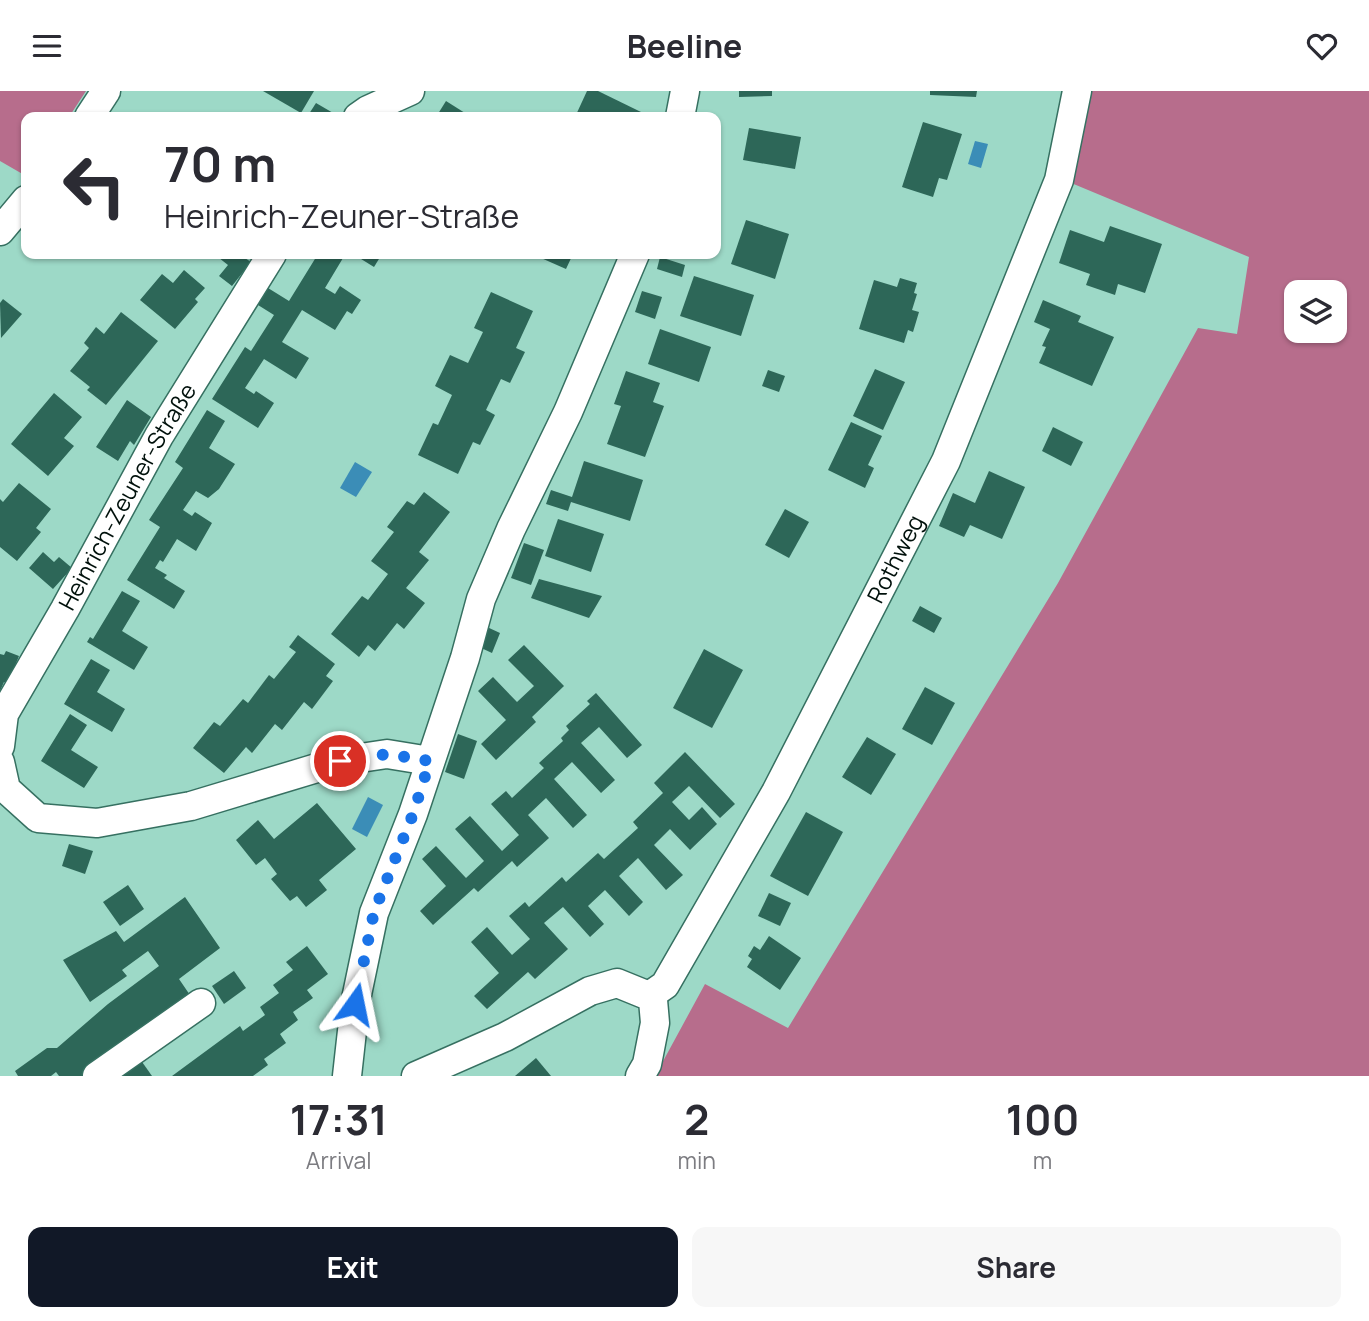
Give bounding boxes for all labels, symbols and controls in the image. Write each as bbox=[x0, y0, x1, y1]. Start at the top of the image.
text: Beeline bbox=[627, 24, 742, 68]
icon: menu bbox=[28, 27, 66, 65]
icon: heart bbox=[1303, 27, 1341, 65]
text: 70 m bbox=[164, 130, 276, 197]
icon: left bbox=[49, 140, 140, 231]
text: Heinrich-Zeuner-Straße bbox=[164, 194, 519, 238]
map controls bbox=[1284, 280, 1347, 343]
button: layers bbox=[1284, 280, 1347, 343]
street label: Heinrich-Zeuner-Straße bbox=[50, 377, 203, 616]
street label: Rothweg bbox=[859, 509, 931, 608]
pin bbox=[310, 731, 370, 791]
icon: arrive bbox=[321, 742, 359, 780]
position arrow bbox=[318, 967, 392, 1041]
text: 17:31 bbox=[290, 1090, 388, 1148]
text: 2 bbox=[684, 1090, 709, 1148]
text: 100 bbox=[1006, 1090, 1079, 1148]
text: Arrival bbox=[306, 1144, 372, 1176]
text: min bbox=[677, 1144, 716, 1176]
text: m bbox=[1033, 1144, 1052, 1176]
button: Exit bbox=[28, 1227, 678, 1307]
button: Share bbox=[692, 1227, 1341, 1307]

